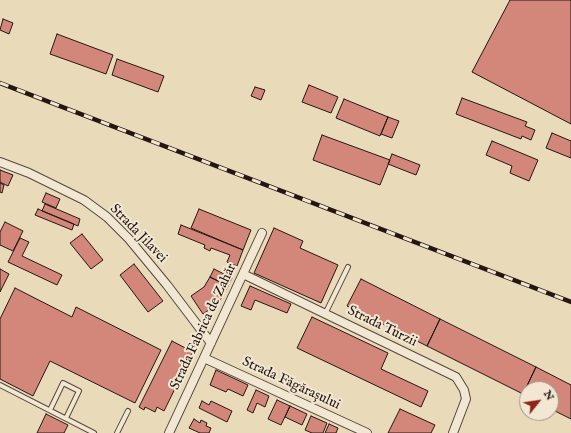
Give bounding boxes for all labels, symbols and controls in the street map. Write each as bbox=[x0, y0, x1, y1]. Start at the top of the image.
street label: Strada Jilavei bbox=[106, 201, 170, 267]
street label: Strada Fabrica de Zahăr bbox=[167, 261, 241, 393]
street label: Strada Turzii bbox=[345, 303, 419, 351]
street label: Strada Făgărașului bbox=[239, 354, 343, 414]
north arrow bbox=[519, 381, 559, 421]
text: N bbox=[540, 388, 557, 403]

